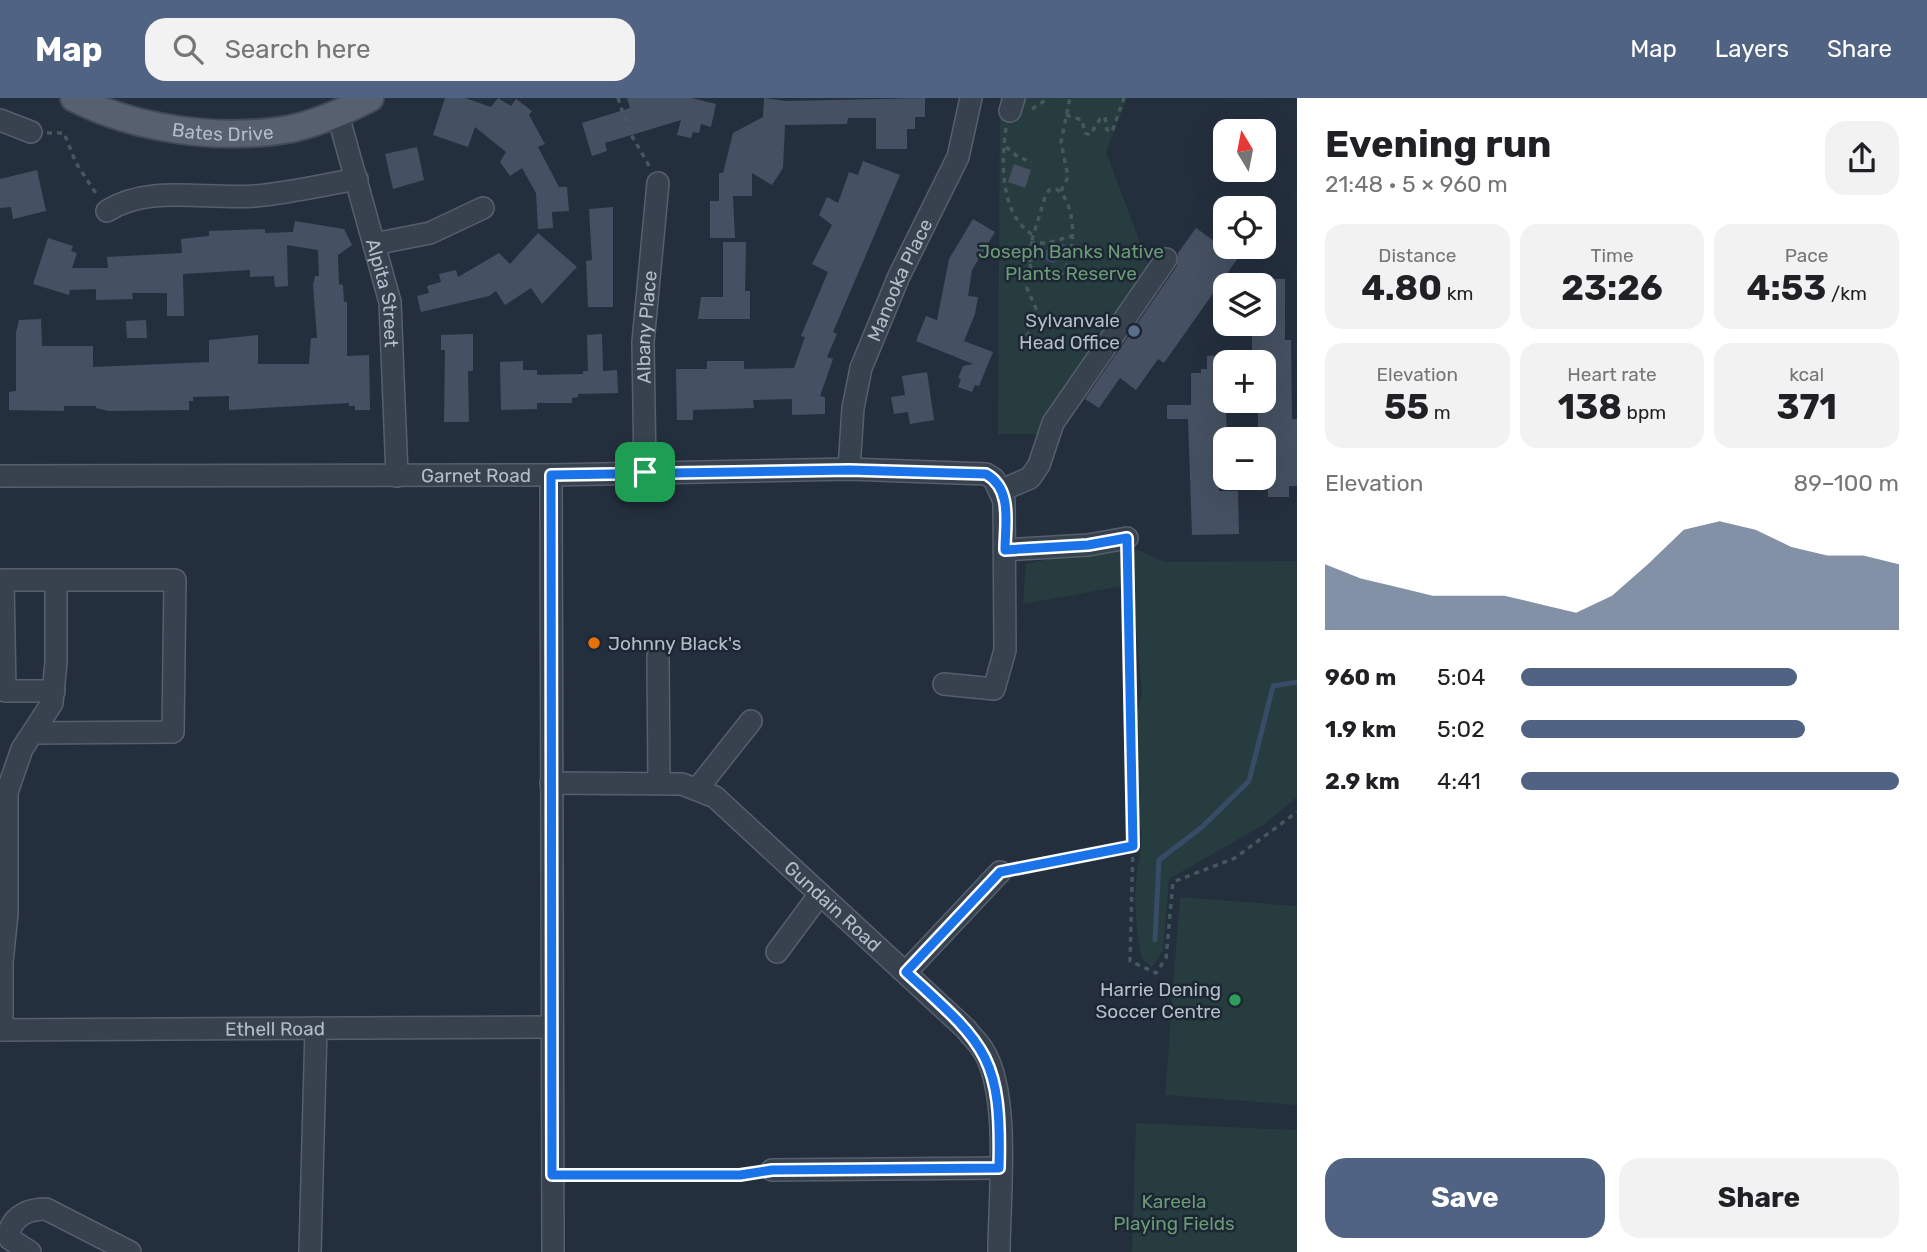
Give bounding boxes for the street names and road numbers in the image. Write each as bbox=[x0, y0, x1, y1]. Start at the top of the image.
street label: Bates Drive bbox=[171, 118, 274, 145]
street label: Manooka Place bbox=[862, 215, 937, 345]
street label: Alpita Street bbox=[361, 236, 403, 348]
street label: Albany Place bbox=[631, 269, 661, 384]
street label: Garnet Road bbox=[421, 464, 531, 487]
street label: Gundain Road bbox=[780, 856, 886, 956]
street label: Ethell Road bbox=[225, 1017, 325, 1040]

